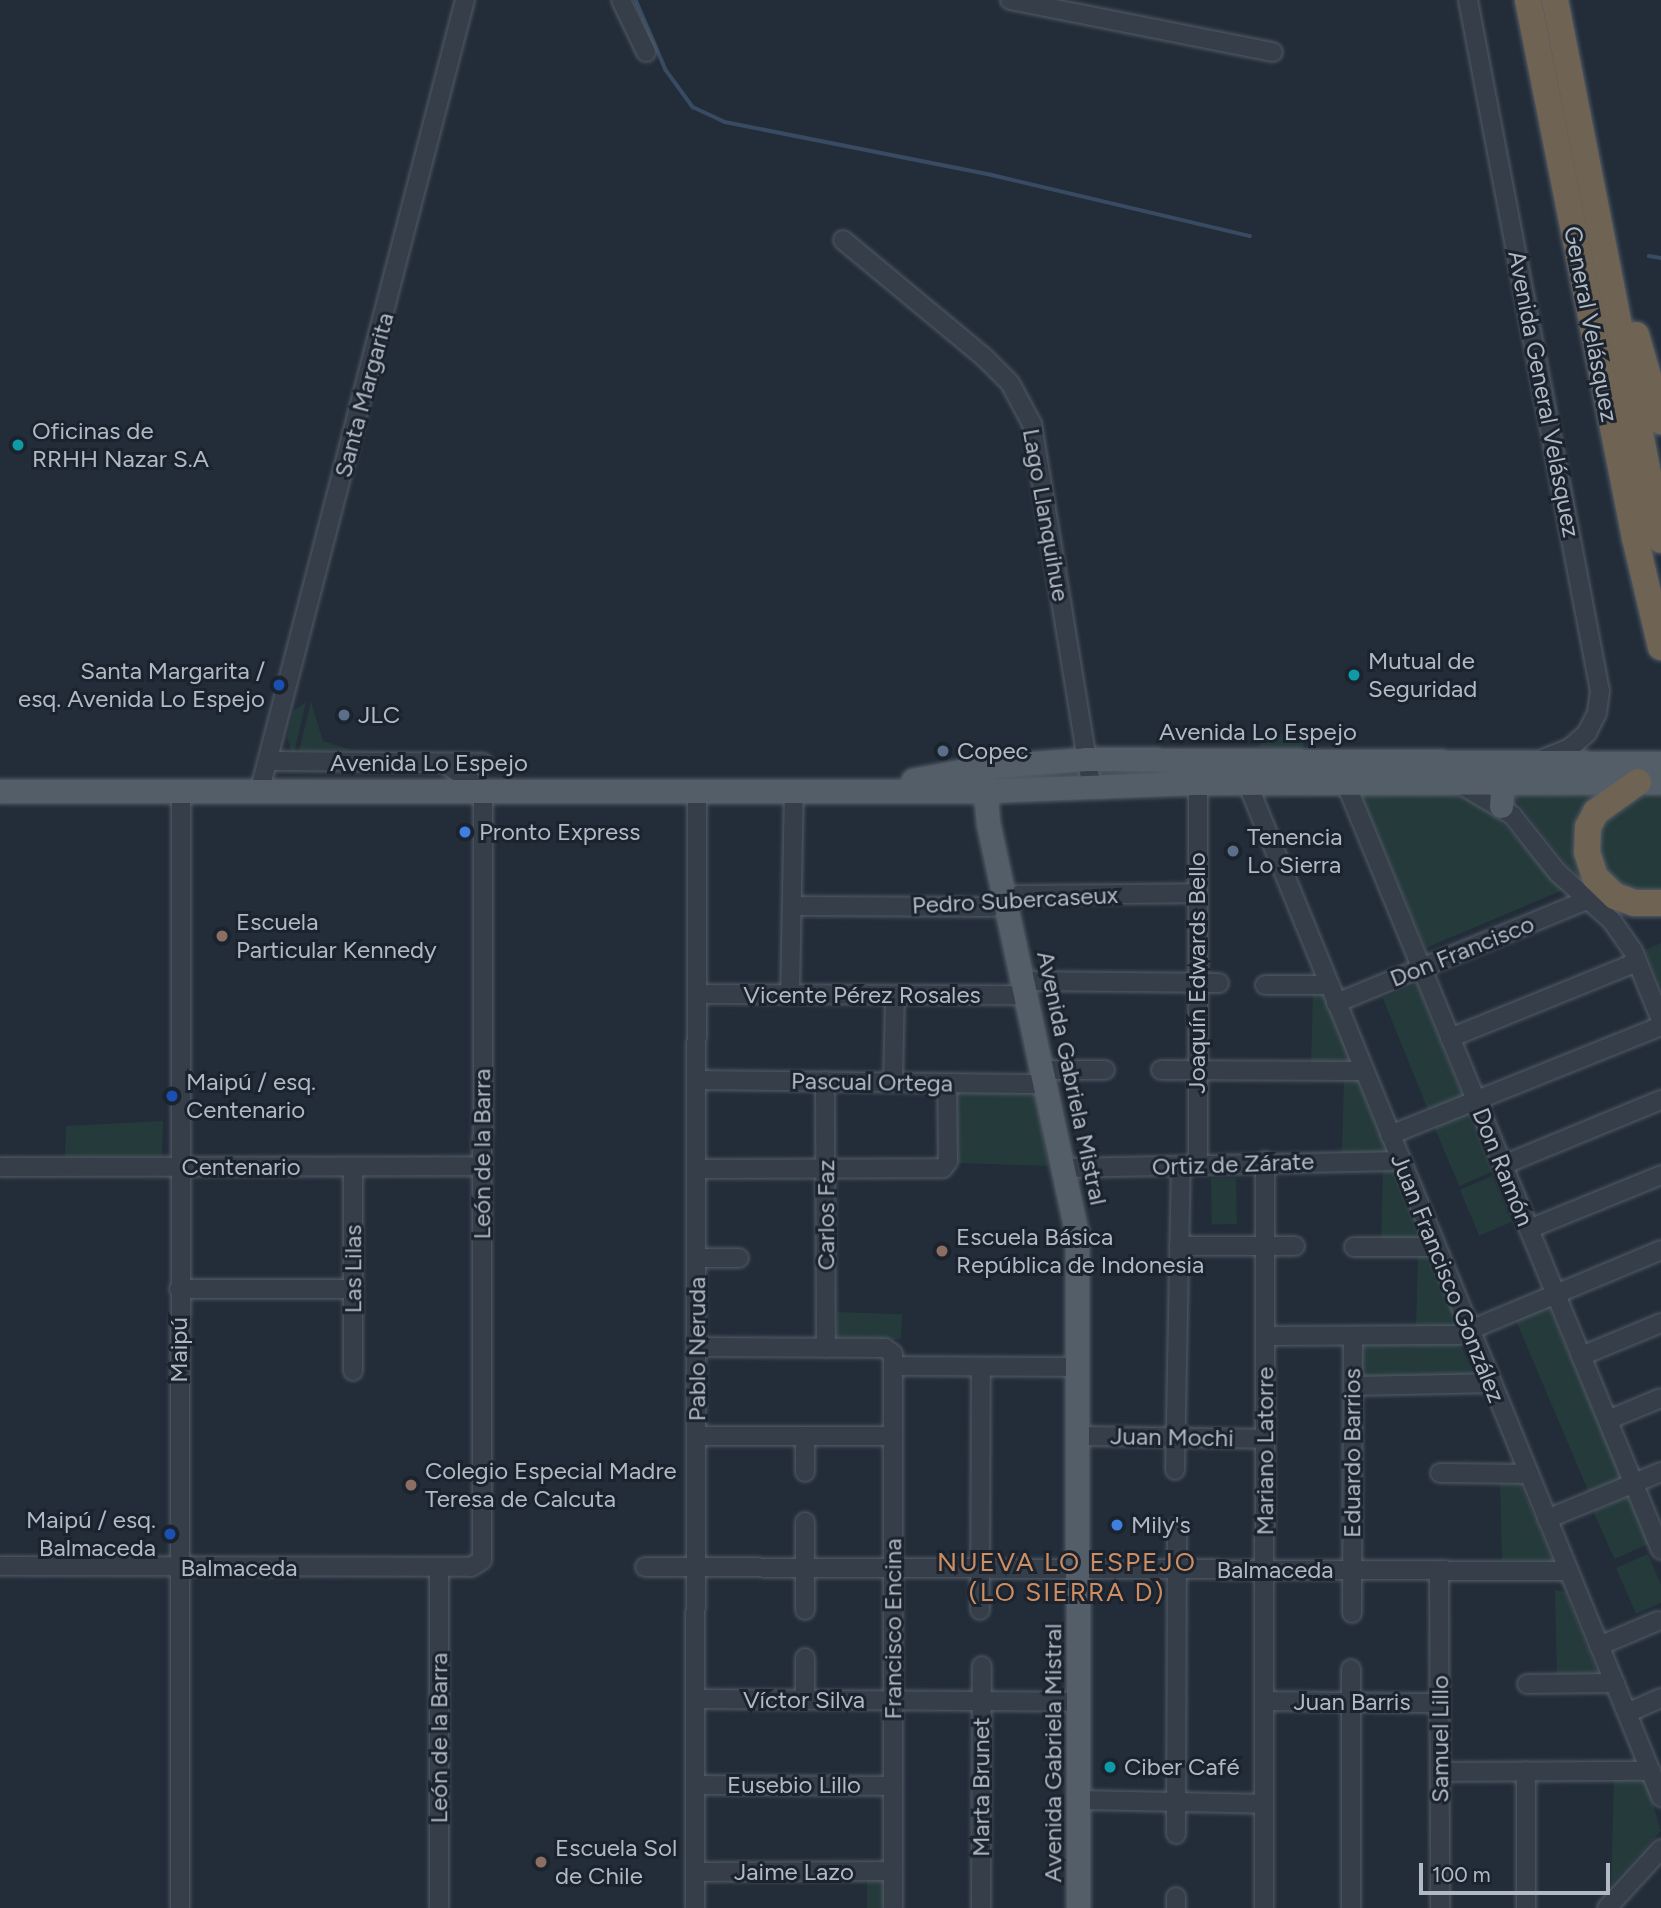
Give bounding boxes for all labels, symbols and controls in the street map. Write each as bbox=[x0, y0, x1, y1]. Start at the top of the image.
street label: General Velásquez bbox=[1558, 224, 1624, 424]
street label: Avenida General Velásquez bbox=[1502, 248, 1586, 540]
street label: Santa Margarita bbox=[328, 309, 400, 481]
place label: Oficinas de RRHH Nazar S.A bbox=[32, 417, 209, 473]
street label: Lago Llanquihue bbox=[1017, 426, 1075, 604]
marker: Oficinas de RRHH Nazar S.A bbox=[10, 437, 26, 453]
place label: Mutual de Seguridad bbox=[1368, 647, 1477, 703]
place label: Santa Margarita / esq. Avenida Lo Espejo bbox=[18, 657, 265, 713]
marker: Mutual de Seguridad bbox=[1346, 667, 1362, 683]
marker: Santa Margarita / esq. Avenida Lo Espejo bbox=[271, 677, 287, 693]
place label: JLC bbox=[358, 701, 400, 729]
marker: JLC bbox=[336, 707, 352, 723]
street label: Avenida Lo Espejo bbox=[1159, 718, 1357, 746]
place label: Copec bbox=[957, 737, 1028, 765]
marker: Copec bbox=[935, 743, 951, 759]
street label: Avenida Lo Espejo bbox=[330, 749, 528, 777]
place label: Pronto Express bbox=[479, 818, 640, 846]
place label: Tenencia Lo Sierra bbox=[1247, 823, 1343, 879]
marker: Pronto Express bbox=[457, 824, 473, 840]
marker: Tenencia Lo Sierra bbox=[1225, 843, 1241, 859]
street label: Joaquín Edwards Bello bbox=[1183, 852, 1211, 1094]
street label: Pedro Subercaseux bbox=[911, 880, 1119, 920]
place label: Escuela Particular Kennedy bbox=[236, 908, 437, 964]
street label: Don Francisco bbox=[1386, 909, 1538, 993]
marker: Escuela Particular Kennedy bbox=[214, 928, 230, 944]
street label: Avenida Gabriela Mistral bbox=[1031, 948, 1113, 1208]
street label: Vicente Pérez Rosales bbox=[743, 981, 981, 1009]
street label: Pascual Ortega bbox=[791, 1066, 953, 1098]
place label: Maipú / esq. Centenario bbox=[186, 1068, 316, 1124]
street label: León de la Barra bbox=[468, 1069, 496, 1239]
marker: Maipú / esq. Centenario bbox=[164, 1088, 180, 1104]
street label: Don Ramón bbox=[1466, 1104, 1540, 1230]
street label: Ortiz de Zárate bbox=[1151, 1147, 1315, 1181]
street label: Juan Francisco González bbox=[1385, 1149, 1511, 1407]
street label: Centenario bbox=[181, 1153, 301, 1181]
street label: Carlos Faz bbox=[812, 1160, 840, 1270]
place label: Escuela Básica República de Indonesia bbox=[956, 1223, 1204, 1279]
street label: Las Lilas bbox=[339, 1225, 367, 1313]
marker: Escuela Básica República de Indonesia bbox=[934, 1243, 950, 1259]
street label: Pablo Neruda bbox=[683, 1277, 711, 1421]
street label: Maipú bbox=[165, 1317, 193, 1383]
street label: Mariano Latorre bbox=[1251, 1367, 1279, 1535]
street label: Eduardo Barrios bbox=[1338, 1368, 1366, 1538]
street label: Juan Mochi bbox=[1110, 1422, 1234, 1452]
place label: Colegio Especial Madre Teresa de Calcuta bbox=[425, 1457, 677, 1513]
marker: Colegio Especial Madre Teresa de Calcuta bbox=[403, 1477, 419, 1493]
place label: Maipú / esq. Balmaceda bbox=[26, 1506, 156, 1562]
place label: Mily's bbox=[1131, 1511, 1191, 1539]
marker: Mily's bbox=[1109, 1517, 1125, 1533]
marker: Maipú / esq. Balmaceda bbox=[162, 1526, 178, 1542]
street label: Francisco Encina bbox=[879, 1539, 907, 1719]
district label: NUEVA LO ESPEJO (LO SIERRA D) bbox=[939, 1547, 1195, 1608]
street label: Balmaceda bbox=[180, 1554, 298, 1582]
street label: Balmaceda bbox=[1216, 1556, 1334, 1584]
street label: Avenida Gabriela Mistral bbox=[1039, 1624, 1067, 1882]
street label: León de la Barra bbox=[425, 1653, 453, 1823]
street label: Samuel Lillo bbox=[1426, 1675, 1454, 1803]
street label: Víctor Silva bbox=[743, 1686, 865, 1714]
street label: Juan Barris bbox=[1293, 1688, 1411, 1716]
street label: Marta Brunet bbox=[967, 1717, 995, 1857]
place label: Ciber Café bbox=[1124, 1753, 1240, 1781]
marker: Ciber Café bbox=[1102, 1759, 1118, 1775]
street label: Eusebio Lillo bbox=[727, 1771, 861, 1799]
place label: Escuela Sol de Chile bbox=[555, 1834, 677, 1890]
scale bar bbox=[1423, 1848, 1614, 1892]
marker: Escuela Sol de Chile bbox=[533, 1854, 549, 1870]
street label: Jaime Lazo bbox=[734, 1858, 854, 1886]
text: 100 m bbox=[1432, 1862, 1491, 1887]

